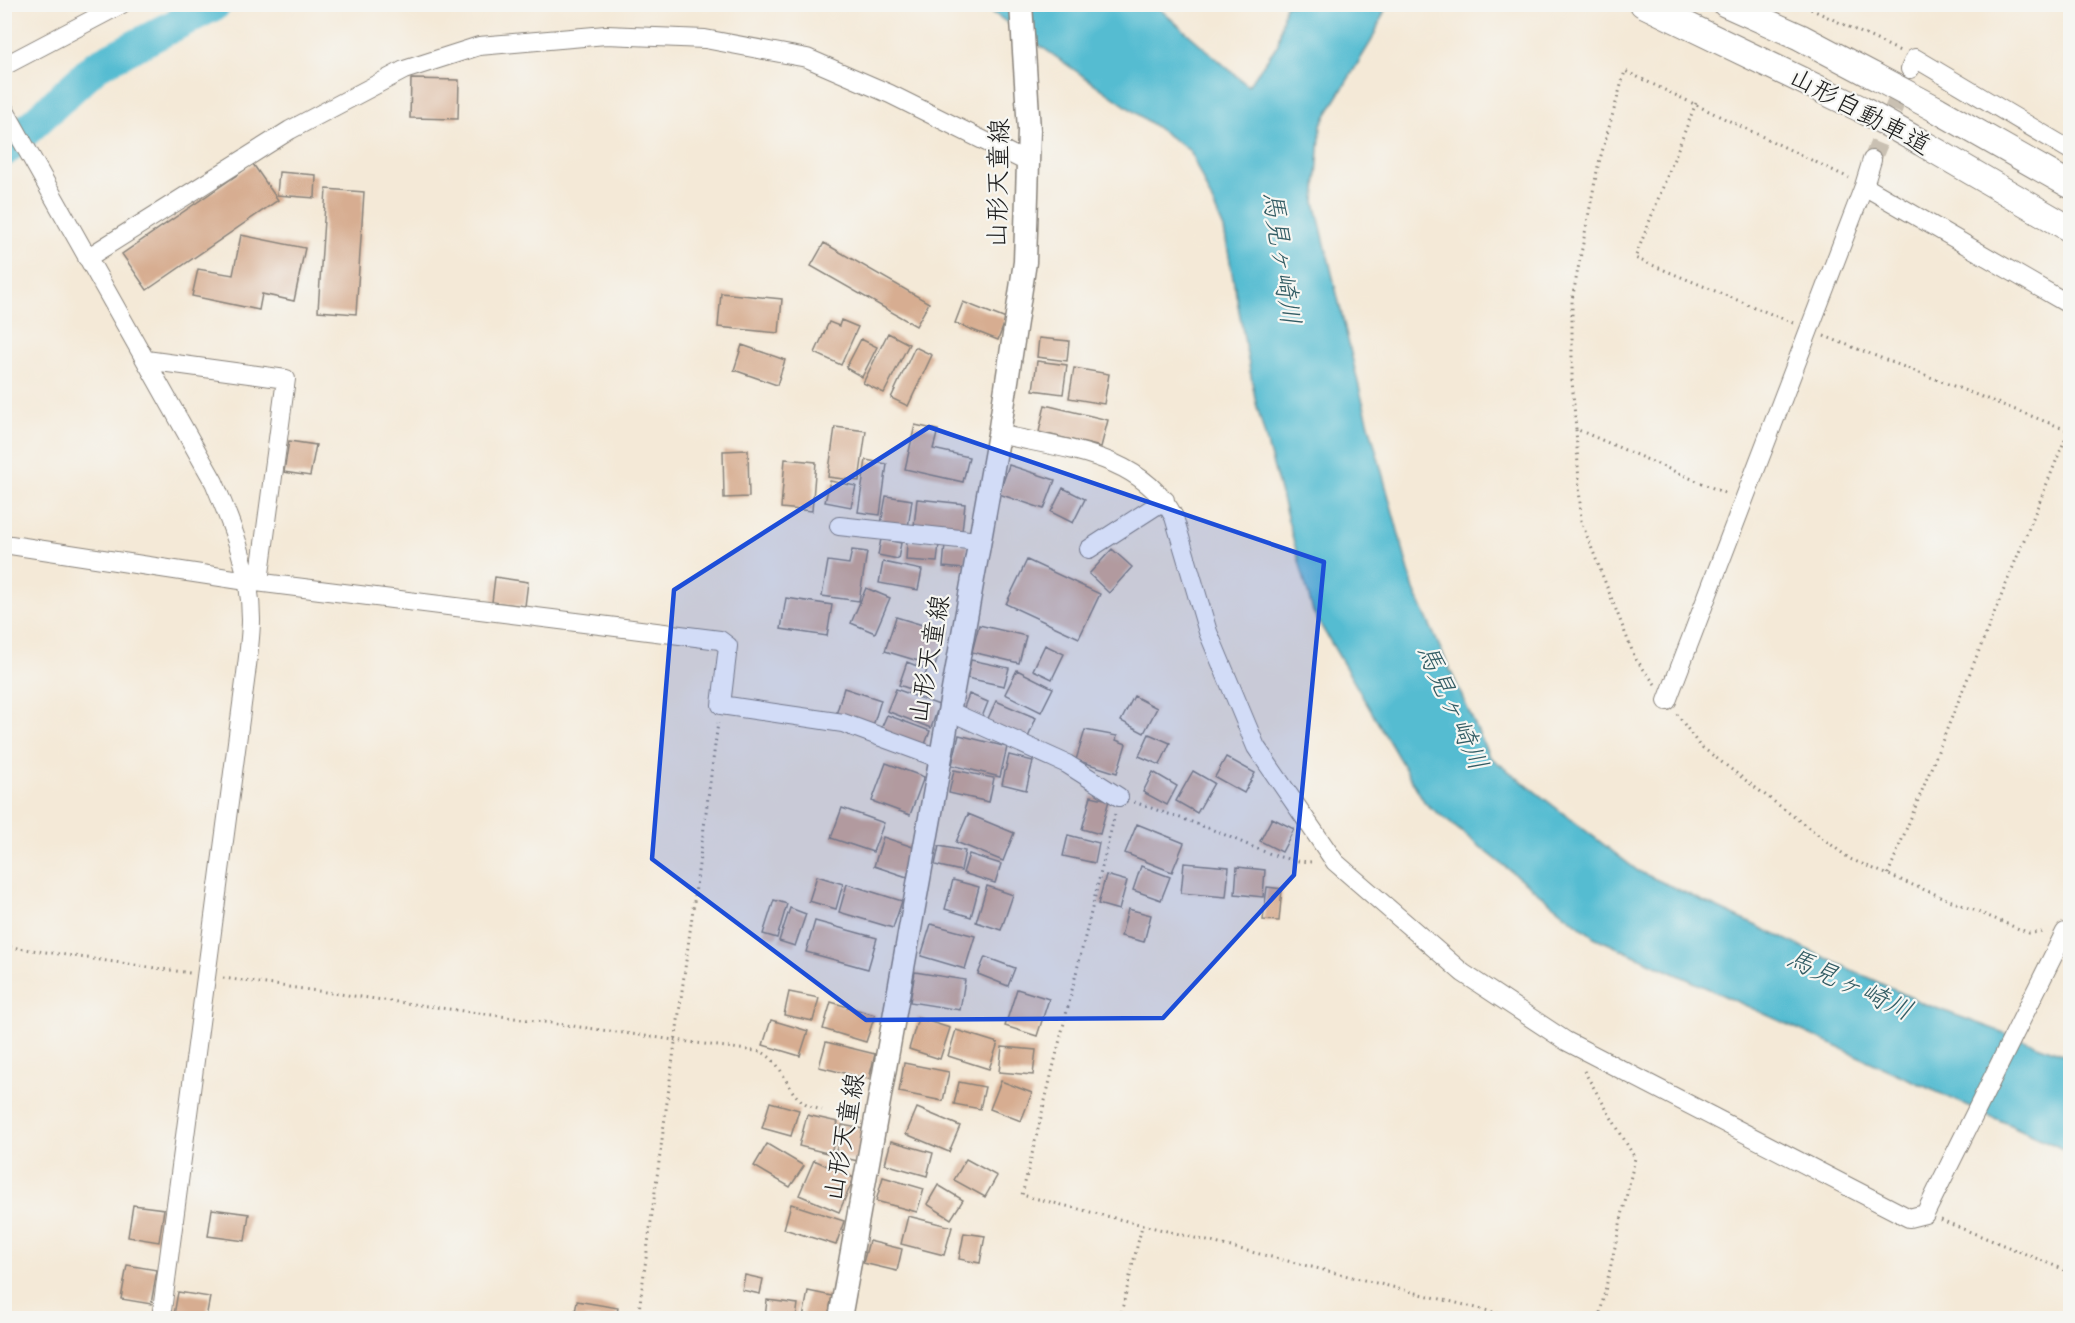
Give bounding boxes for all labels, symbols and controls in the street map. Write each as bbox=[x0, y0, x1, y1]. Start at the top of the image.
street label: 山形自動車道 bbox=[1783, 60, 1937, 162]
street label: 山形天童線 bbox=[980, 118, 1016, 248]
water label: 馬見ヶ崎川 bbox=[1256, 189, 1308, 327]
street label: 山形天童線 bbox=[901, 592, 957, 726]
water label: 馬見ヶ崎川 bbox=[1410, 638, 1496, 776]
water label: 馬見ヶ崎川 bbox=[1782, 940, 1918, 1028]
street label: 山形天童線 bbox=[816, 1070, 872, 1204]

